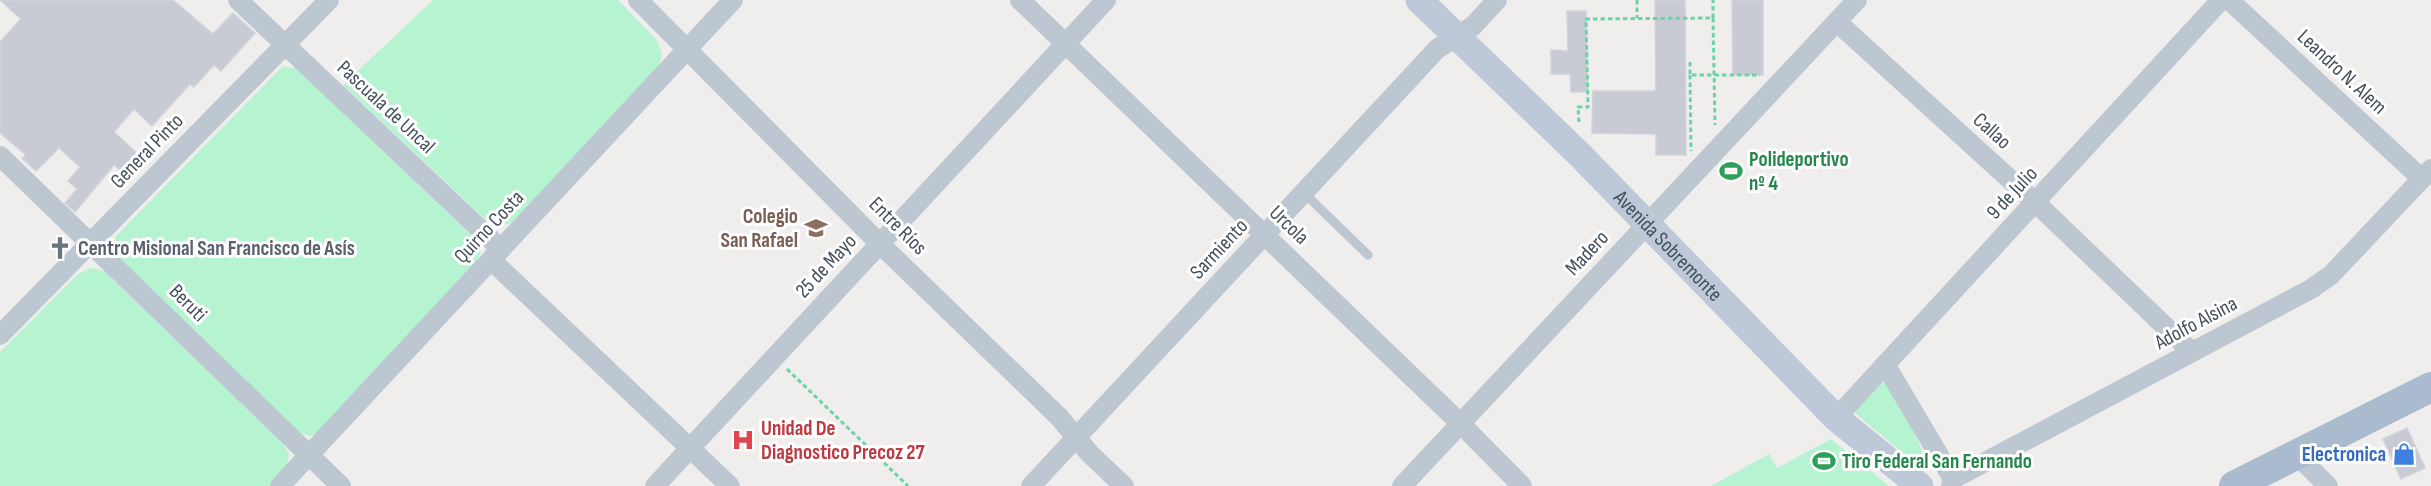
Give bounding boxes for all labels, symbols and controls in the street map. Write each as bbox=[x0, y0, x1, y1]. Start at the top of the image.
street label: Leandro N. Alem bbox=[2292, 24, 2392, 120]
street label: Pascuala de Uncal bbox=[332, 55, 440, 159]
street label: Callao bbox=[1968, 107, 2016, 155]
street label: General Pinto bbox=[105, 108, 189, 194]
place label: Polideportivo nº 4 bbox=[1749, 147, 1849, 196]
sports icon: Polideportivo nº 4 bbox=[1718, 158, 1744, 184]
street label: 9 de Julio bbox=[1981, 161, 2043, 225]
street label: Avenida Sobremonte bbox=[1608, 184, 1728, 306]
street label: Quirno Costa bbox=[449, 185, 529, 269]
street label: Entre Ríos bbox=[864, 192, 932, 260]
street label: Urcola bbox=[1264, 200, 1314, 250]
place label: Colegio San Rafael bbox=[720, 204, 798, 253]
street label: Sarmiento bbox=[1185, 214, 1253, 284]
school or university icon: Colegio San Rafael bbox=[803, 215, 829, 241]
street label: Madero bbox=[1560, 225, 1614, 281]
street label: 25 de Mayo bbox=[790, 229, 862, 303]
church icon: Centro Misional San Francisco de Asís bbox=[47, 235, 73, 261]
place label: Centro Misional San Francisco de Asís bbox=[78, 236, 355, 261]
street label: Beruti bbox=[164, 279, 212, 327]
street label: Adolfo Alsina bbox=[2150, 291, 2241, 355]
place label: Unidad De Diagnostico Precoz 27 bbox=[761, 416, 926, 465]
hospital icon: Unidad De Diagnostico Precoz 27 bbox=[730, 427, 756, 453]
shop icon: Electronica bbox=[2391, 441, 2417, 467]
place label: Electronica bbox=[2302, 442, 2386, 467]
sports icon: Tiro Federal San Fernando bbox=[1811, 448, 1837, 474]
place label: Tiro Federal San Fernando bbox=[1842, 449, 2032, 474]

